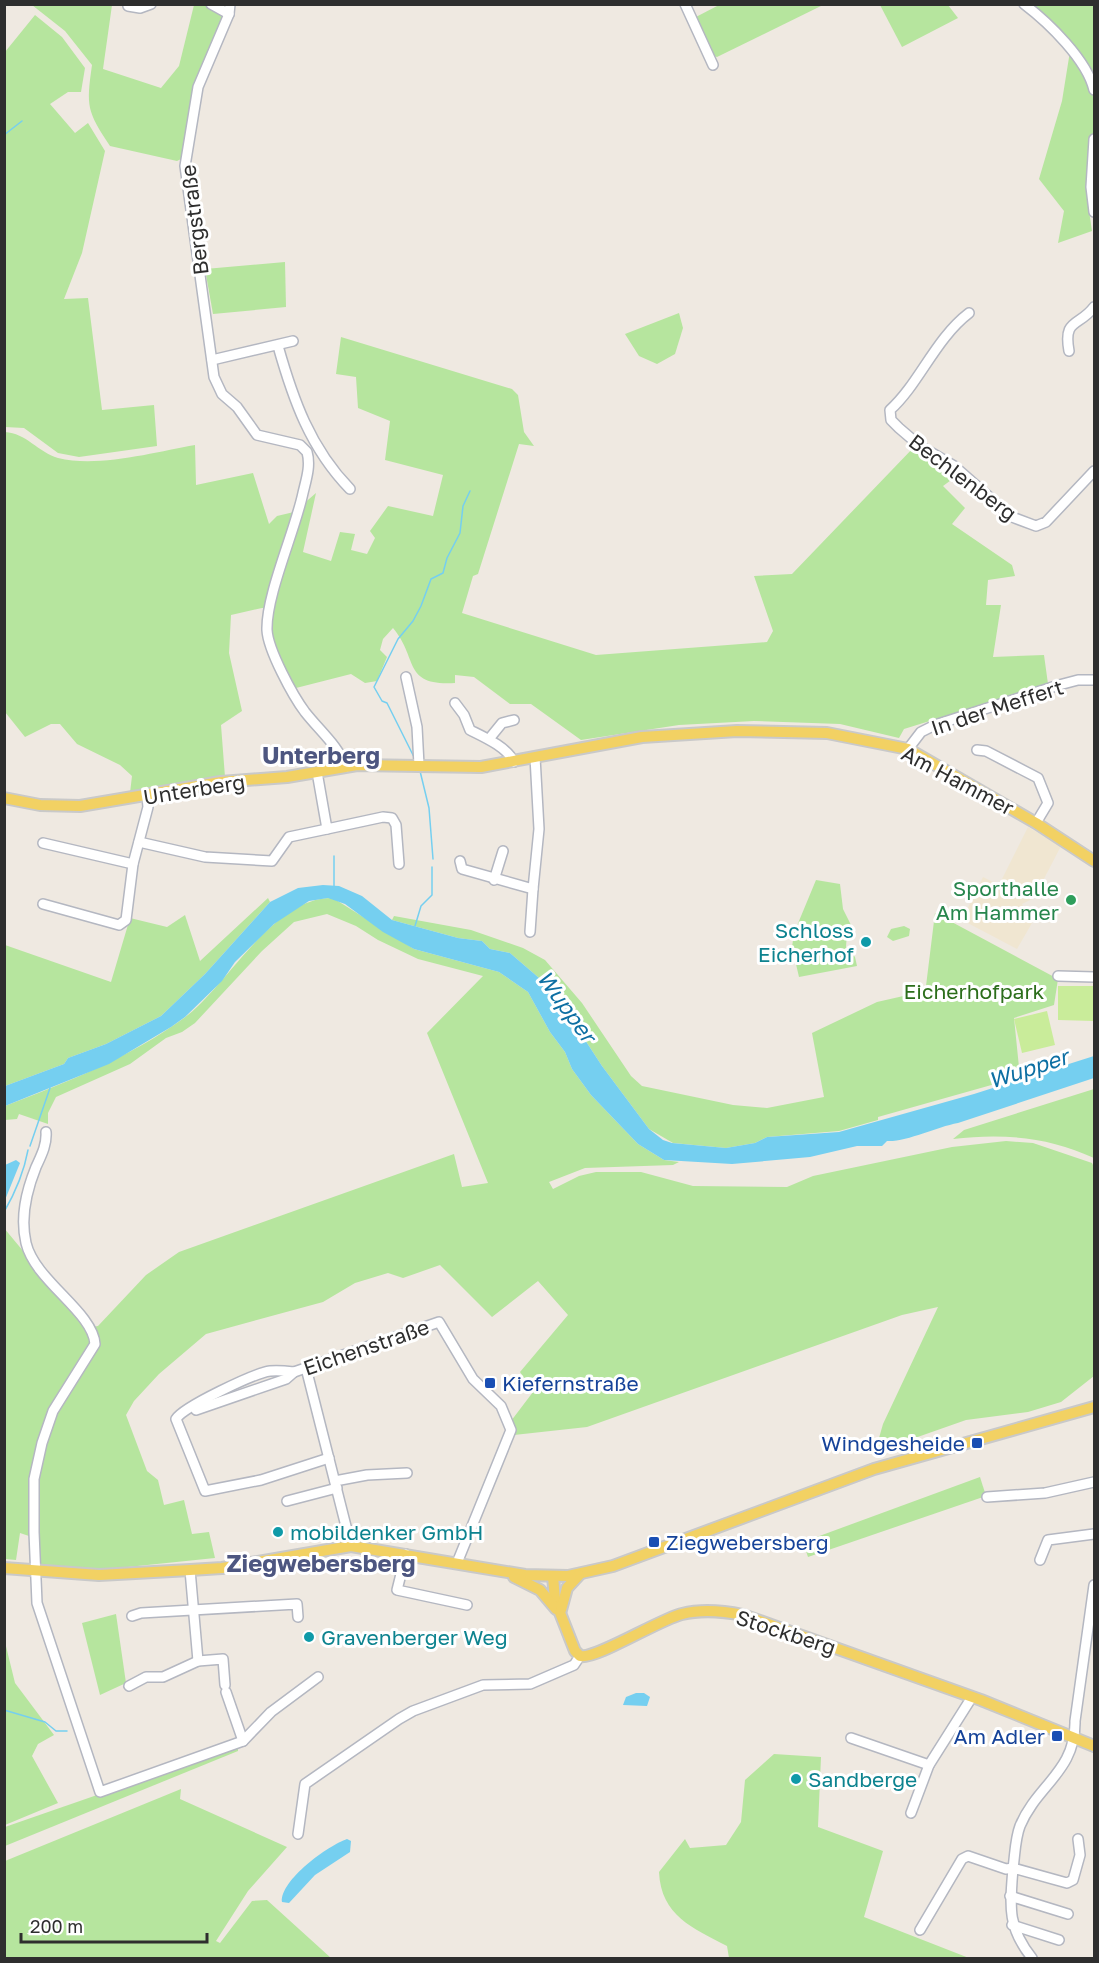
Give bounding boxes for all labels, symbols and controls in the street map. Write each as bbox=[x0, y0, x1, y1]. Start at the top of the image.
street label: Bergstraße bbox=[174, 163, 214, 277]
street label: Bechlenberg bbox=[904, 428, 1022, 526]
street label: In der Meffert bbox=[927, 673, 1067, 741]
district label: Unterberg bbox=[262, 740, 380, 769]
street label: Am Hammer bbox=[897, 740, 1019, 820]
street label: Unterberg bbox=[141, 768, 247, 810]
place label: Sporthalle Am Hammer bbox=[936, 875, 1059, 925]
marker: Sporthalle Am Hammer bbox=[1064, 893, 1078, 907]
place label: Schloss Eicherhof bbox=[758, 917, 854, 967]
marker: Schloss Eicherhof bbox=[859, 935, 873, 949]
water label: Wupper bbox=[532, 965, 604, 1050]
park label: Eicherhofpark bbox=[904, 978, 1045, 1004]
water label: Wupper bbox=[985, 1041, 1075, 1094]
street label: Eichenstraße bbox=[300, 1313, 432, 1381]
place label: Kiefernstraße bbox=[502, 1370, 639, 1396]
marker: Kiefernstraße bbox=[483, 1376, 497, 1390]
place label: Windgesheide bbox=[821, 1430, 965, 1456]
marker: Windgesheide bbox=[970, 1436, 984, 1450]
place label: mobildenker GmbH bbox=[290, 1519, 484, 1545]
marker: mobildenker GmbH bbox=[271, 1525, 285, 1539]
place label: Ziegwebersberg bbox=[666, 1529, 829, 1555]
marker: Ziegwebersberg bbox=[647, 1535, 661, 1549]
district label: Ziegwebersberg bbox=[227, 1548, 415, 1577]
street label: Stockberg bbox=[733, 1604, 839, 1660]
place label: Gravenberger Weg bbox=[321, 1624, 508, 1650]
marker: Gravenberger Weg bbox=[302, 1630, 316, 1644]
place label: Am Adler bbox=[953, 1723, 1045, 1749]
marker: Am Adler bbox=[1050, 1729, 1064, 1743]
place label: Sandberge bbox=[808, 1766, 917, 1792]
marker: Sandberge bbox=[789, 1772, 803, 1786]
scale bar bbox=[21, 1906, 207, 1944]
text: 200 m bbox=[30, 1915, 83, 1937]

